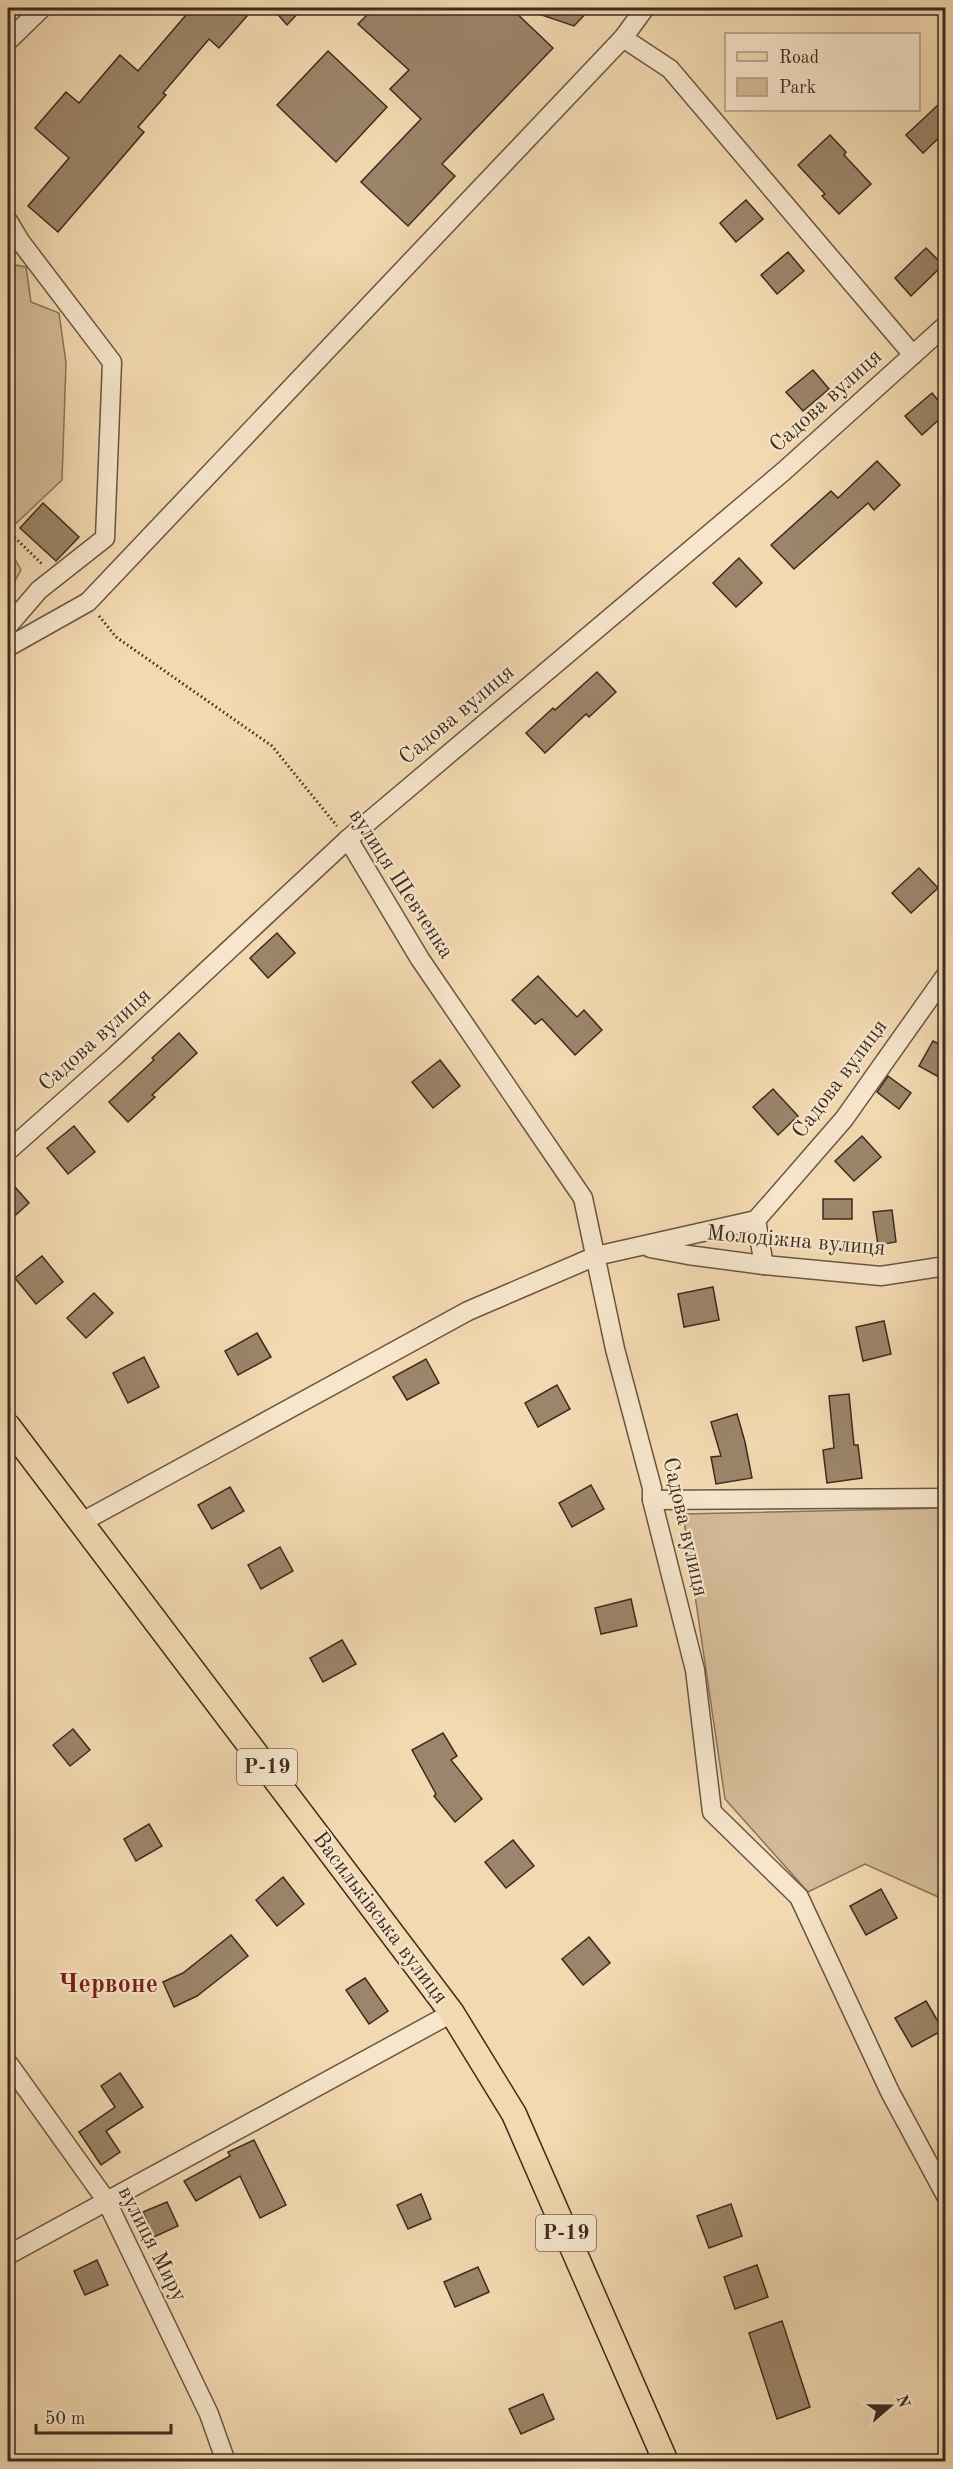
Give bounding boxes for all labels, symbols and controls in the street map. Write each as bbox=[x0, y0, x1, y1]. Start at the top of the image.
legend bbox=[725, 33, 920, 111]
text: Road bbox=[779, 49, 819, 67]
text: Park bbox=[779, 79, 816, 97]
street label: Садова вулиця bbox=[766, 345, 886, 457]
street label: Садова вулиця bbox=[395, 661, 519, 769]
street label: вулиця Шевченка bbox=[345, 805, 458, 963]
street label: Садова вулиця bbox=[35, 984, 155, 1096]
street label: Садова вулиця bbox=[788, 1016, 892, 1142]
street label: Молодіжна вулиця bbox=[706, 1222, 886, 1260]
street label: Садова вулиця bbox=[658, 1455, 712, 1599]
road number: Р-19 bbox=[237, 1749, 297, 1785]
street label: Васильківська вулиця bbox=[308, 1828, 452, 2008]
district label: Червоне bbox=[58, 1972, 158, 1998]
street label: вулиця Миру bbox=[114, 2183, 191, 2306]
road number: Р-19 bbox=[536, 2215, 596, 2251]
north arrow bbox=[860, 2376, 920, 2436]
text: N bbox=[893, 2393, 912, 2411]
scale bar bbox=[36, 2397, 171, 2435]
text: 50 m bbox=[45, 2410, 85, 2428]

